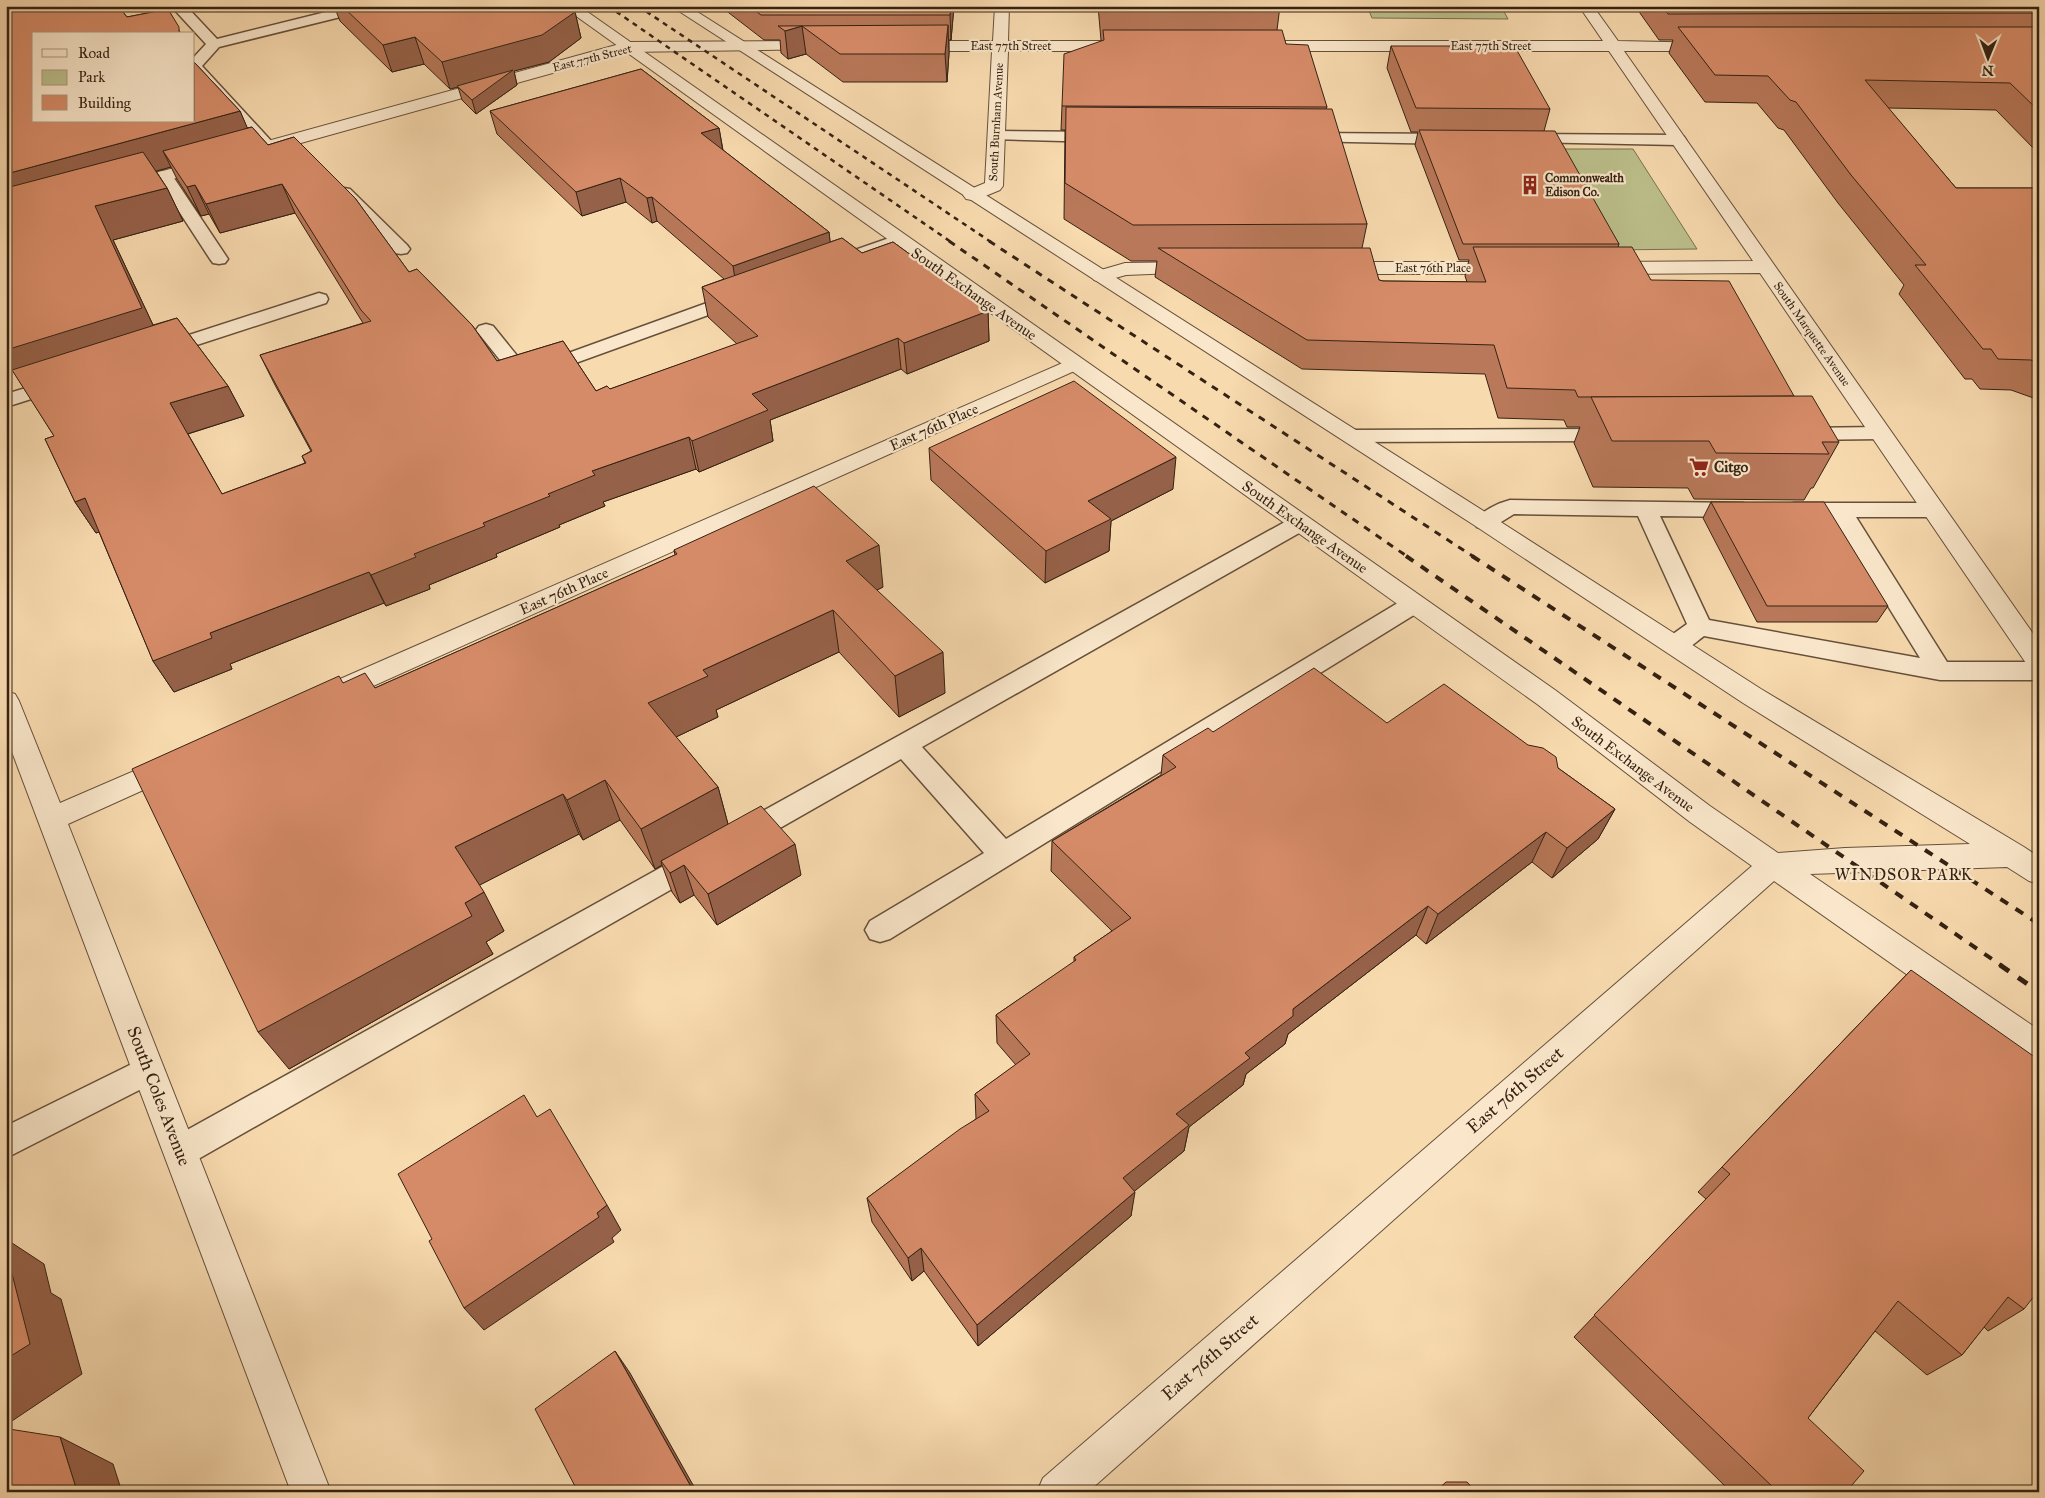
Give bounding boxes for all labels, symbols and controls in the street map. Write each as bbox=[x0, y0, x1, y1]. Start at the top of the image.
legend bbox=[32, 32, 195, 122]
north arrow bbox=[1962, 32, 2012, 82]
street label: East 77th Street bbox=[971, 39, 1052, 53]
street label: East 77th Street bbox=[1451, 39, 1532, 53]
street label: East 77th Street bbox=[551, 41, 634, 75]
text: Road bbox=[78, 44, 110, 62]
street label: South Burnham Avenue bbox=[986, 62, 1006, 182]
text: N bbox=[1982, 62, 1994, 79]
text: Park bbox=[78, 68, 105, 86]
text: Building bbox=[78, 94, 132, 112]
place label: Commonwealth Edison Co. bbox=[1545, 171, 1624, 199]
building icon: Commonwealth Edison Co. bbox=[1519, 174, 1541, 196]
street label: South Exchange Avenue bbox=[908, 244, 1040, 344]
street label: East 76th Place bbox=[1395, 261, 1471, 275]
street label: South Marquette Avenue bbox=[1770, 279, 1853, 389]
street label: East 76th Place bbox=[887, 399, 981, 455]
supermarket icon: Citgo bbox=[1688, 456, 1710, 478]
place label: Citgo bbox=[1714, 458, 1749, 477]
street label: South Exchange Avenue bbox=[1239, 477, 1371, 577]
street label: East 76th Place bbox=[517, 563, 611, 619]
street label: South Exchange Avenue bbox=[1568, 712, 1698, 816]
district label: WINDSOR PARK bbox=[1835, 865, 1973, 884]
street label: South Coles Avenue bbox=[122, 1023, 196, 1169]
street label: East 76th Street bbox=[1462, 1042, 1568, 1138]
street label: East 76th Street bbox=[1157, 1309, 1263, 1405]

